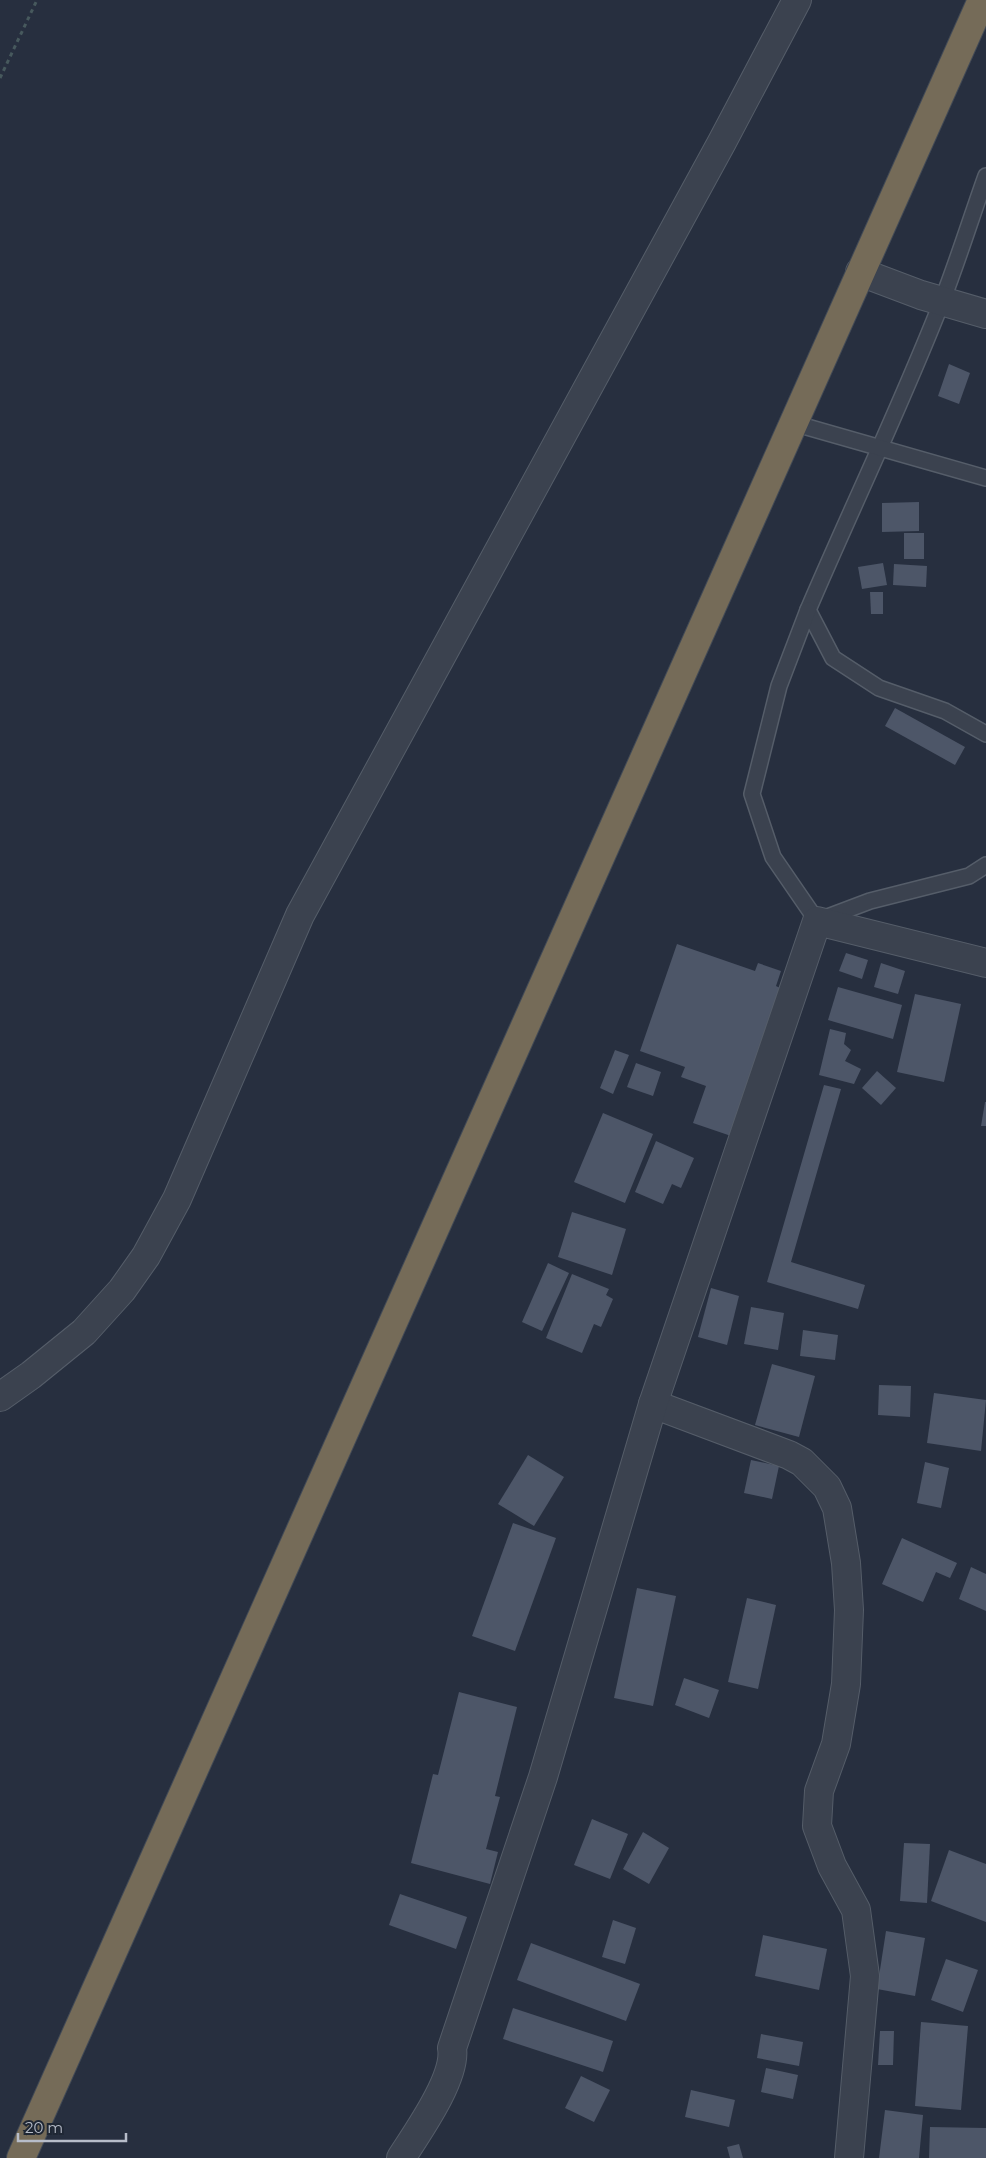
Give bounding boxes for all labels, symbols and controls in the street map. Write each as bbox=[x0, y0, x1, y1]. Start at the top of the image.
scale bar bbox=[18, 2110, 125, 2142]
text: 20 m bbox=[25, 2118, 63, 2137]

